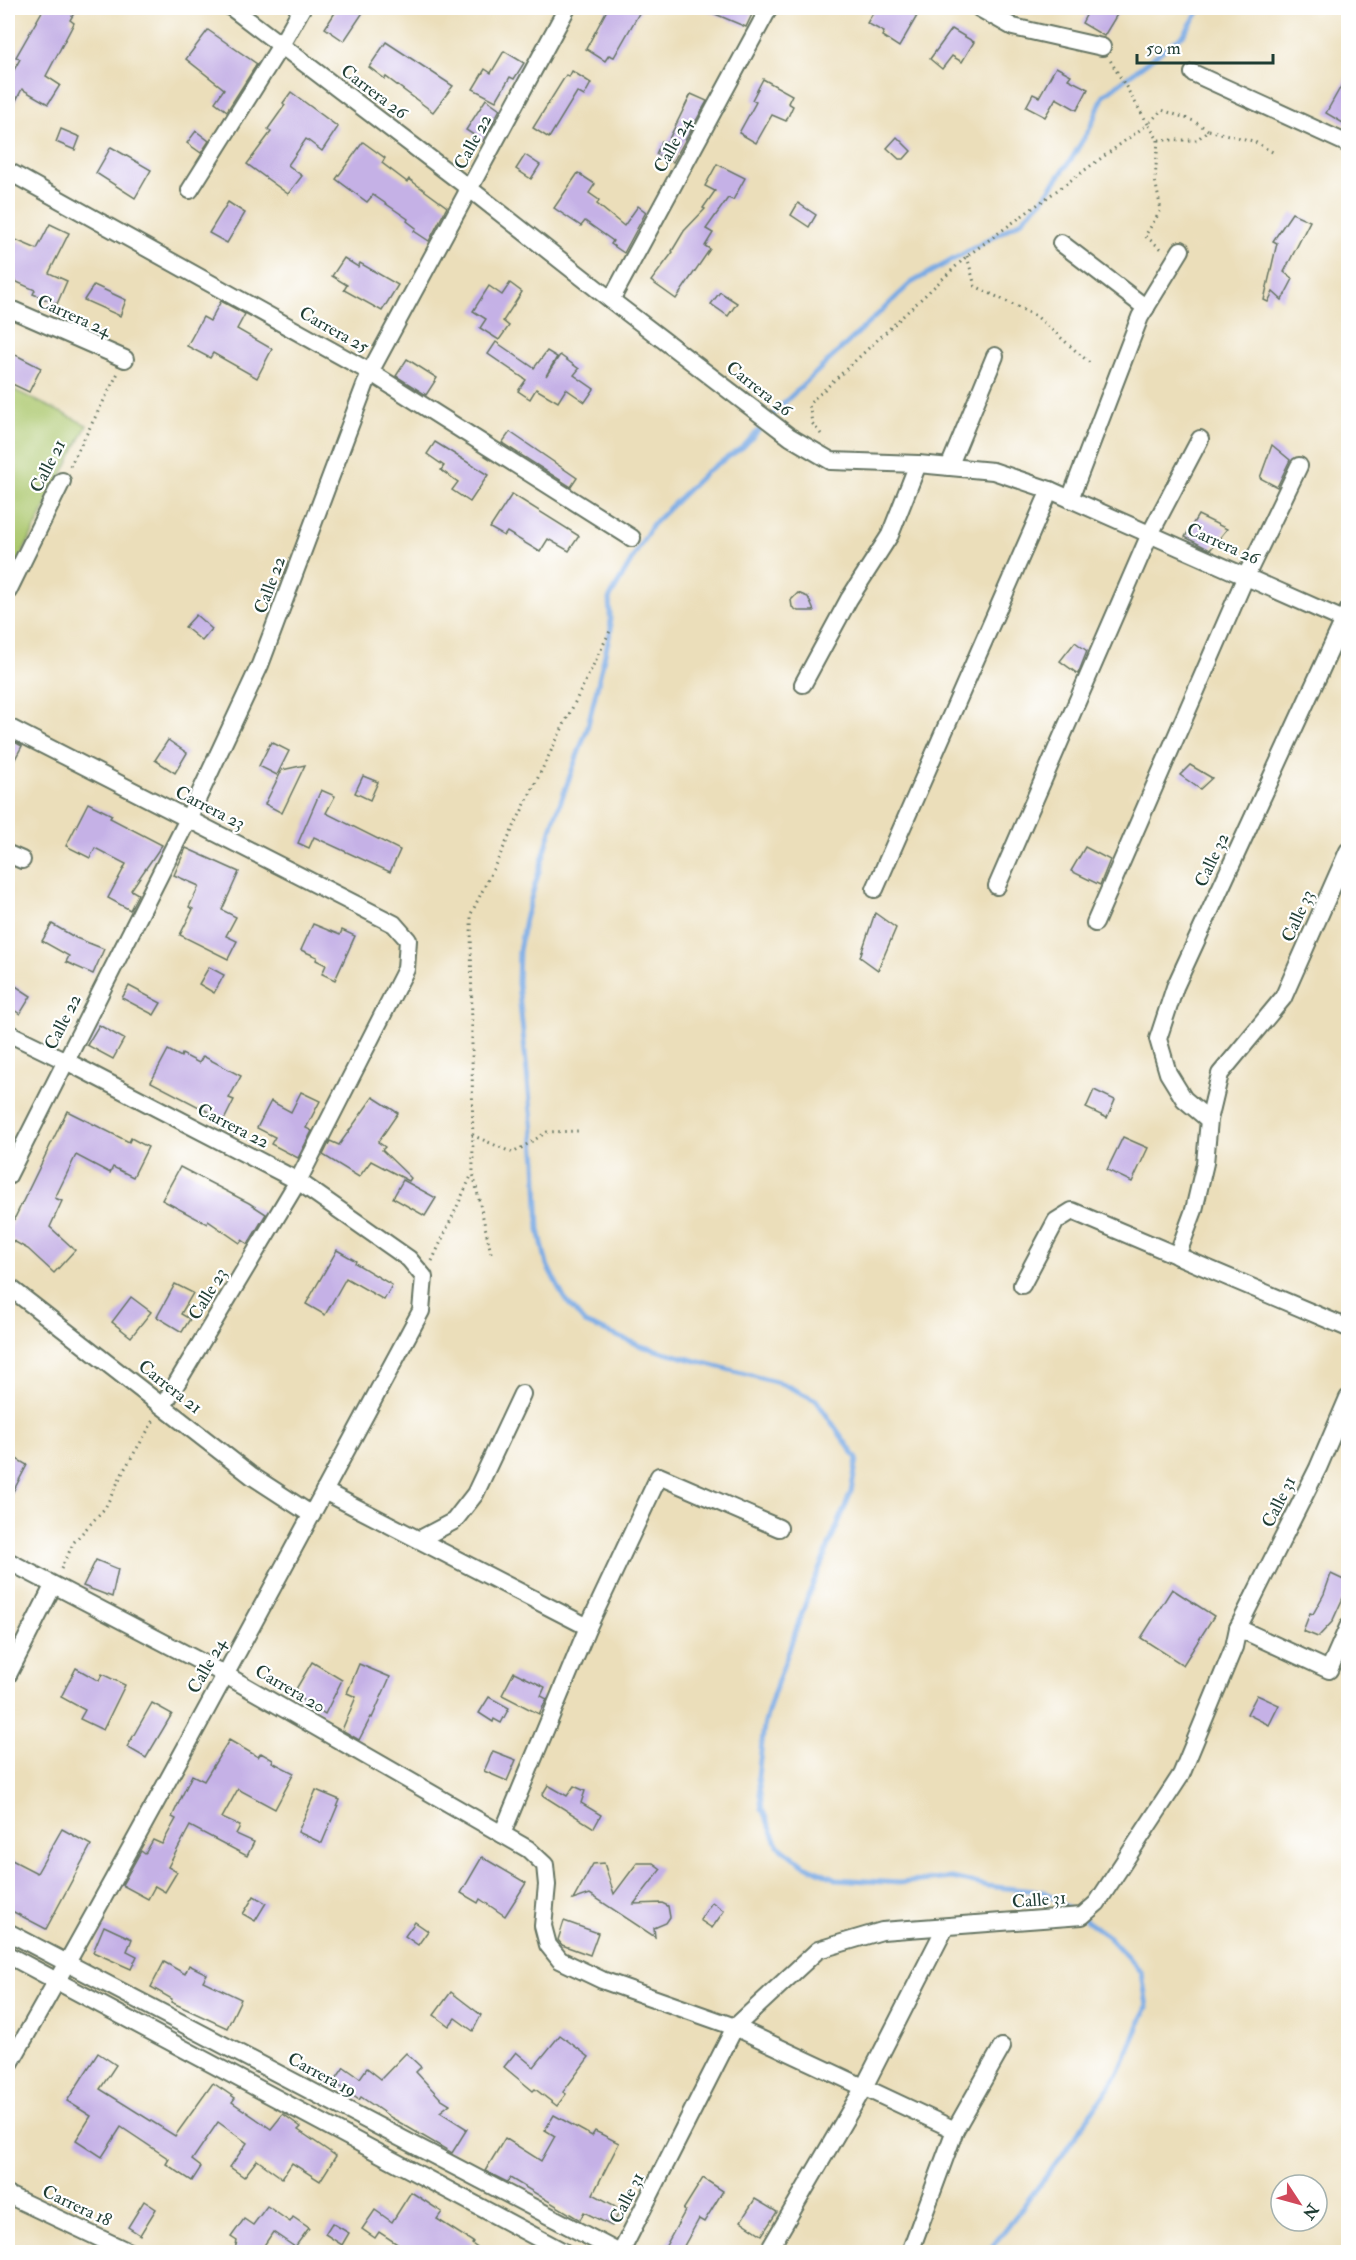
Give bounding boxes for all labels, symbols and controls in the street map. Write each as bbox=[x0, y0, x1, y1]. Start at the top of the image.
scale bar bbox=[1137, 27, 1274, 65]
text: 50 m bbox=[1146, 37, 1181, 60]
street label: Carrera 26 bbox=[336, 60, 413, 125]
street label: Calle 22 bbox=[449, 110, 497, 174]
street label: Calle 24 bbox=[649, 112, 698, 177]
street label: Carrera 24 bbox=[34, 290, 116, 343]
street label: Carrera 25 bbox=[295, 301, 373, 359]
street label: Carrera 26 bbox=[721, 356, 797, 422]
street label: Calle 21 bbox=[25, 436, 71, 496]
street label: Carrera 26 bbox=[1183, 518, 1264, 571]
street label: Calle 22 bbox=[249, 553, 291, 617]
street label: Carrera 23 bbox=[171, 781, 249, 835]
street label: Calle 32 bbox=[1190, 829, 1234, 891]
street label: Calle 33 bbox=[1276, 886, 1320, 946]
street label: Calle 22 bbox=[39, 990, 87, 1054]
street label: Carrera 22 bbox=[193, 1098, 273, 1154]
street label: Calle 23 bbox=[183, 1264, 233, 1324]
street label: Carrera 21 bbox=[133, 1355, 207, 1419]
street label: Calle 31 bbox=[1257, 1473, 1301, 1531]
street label: Calle 24 bbox=[182, 1633, 232, 1698]
street label: Carrera 20 bbox=[251, 1660, 329, 1718]
street label: Calle 31 bbox=[1011, 1886, 1067, 1914]
street label: Carrera 19 bbox=[284, 2047, 360, 2103]
street label: Calle 31 bbox=[604, 2169, 650, 2227]
north arrow bbox=[1269, 2173, 1329, 2233]
street label: Carrera 18 bbox=[39, 2180, 115, 2232]
text: N bbox=[1298, 2199, 1323, 2223]

